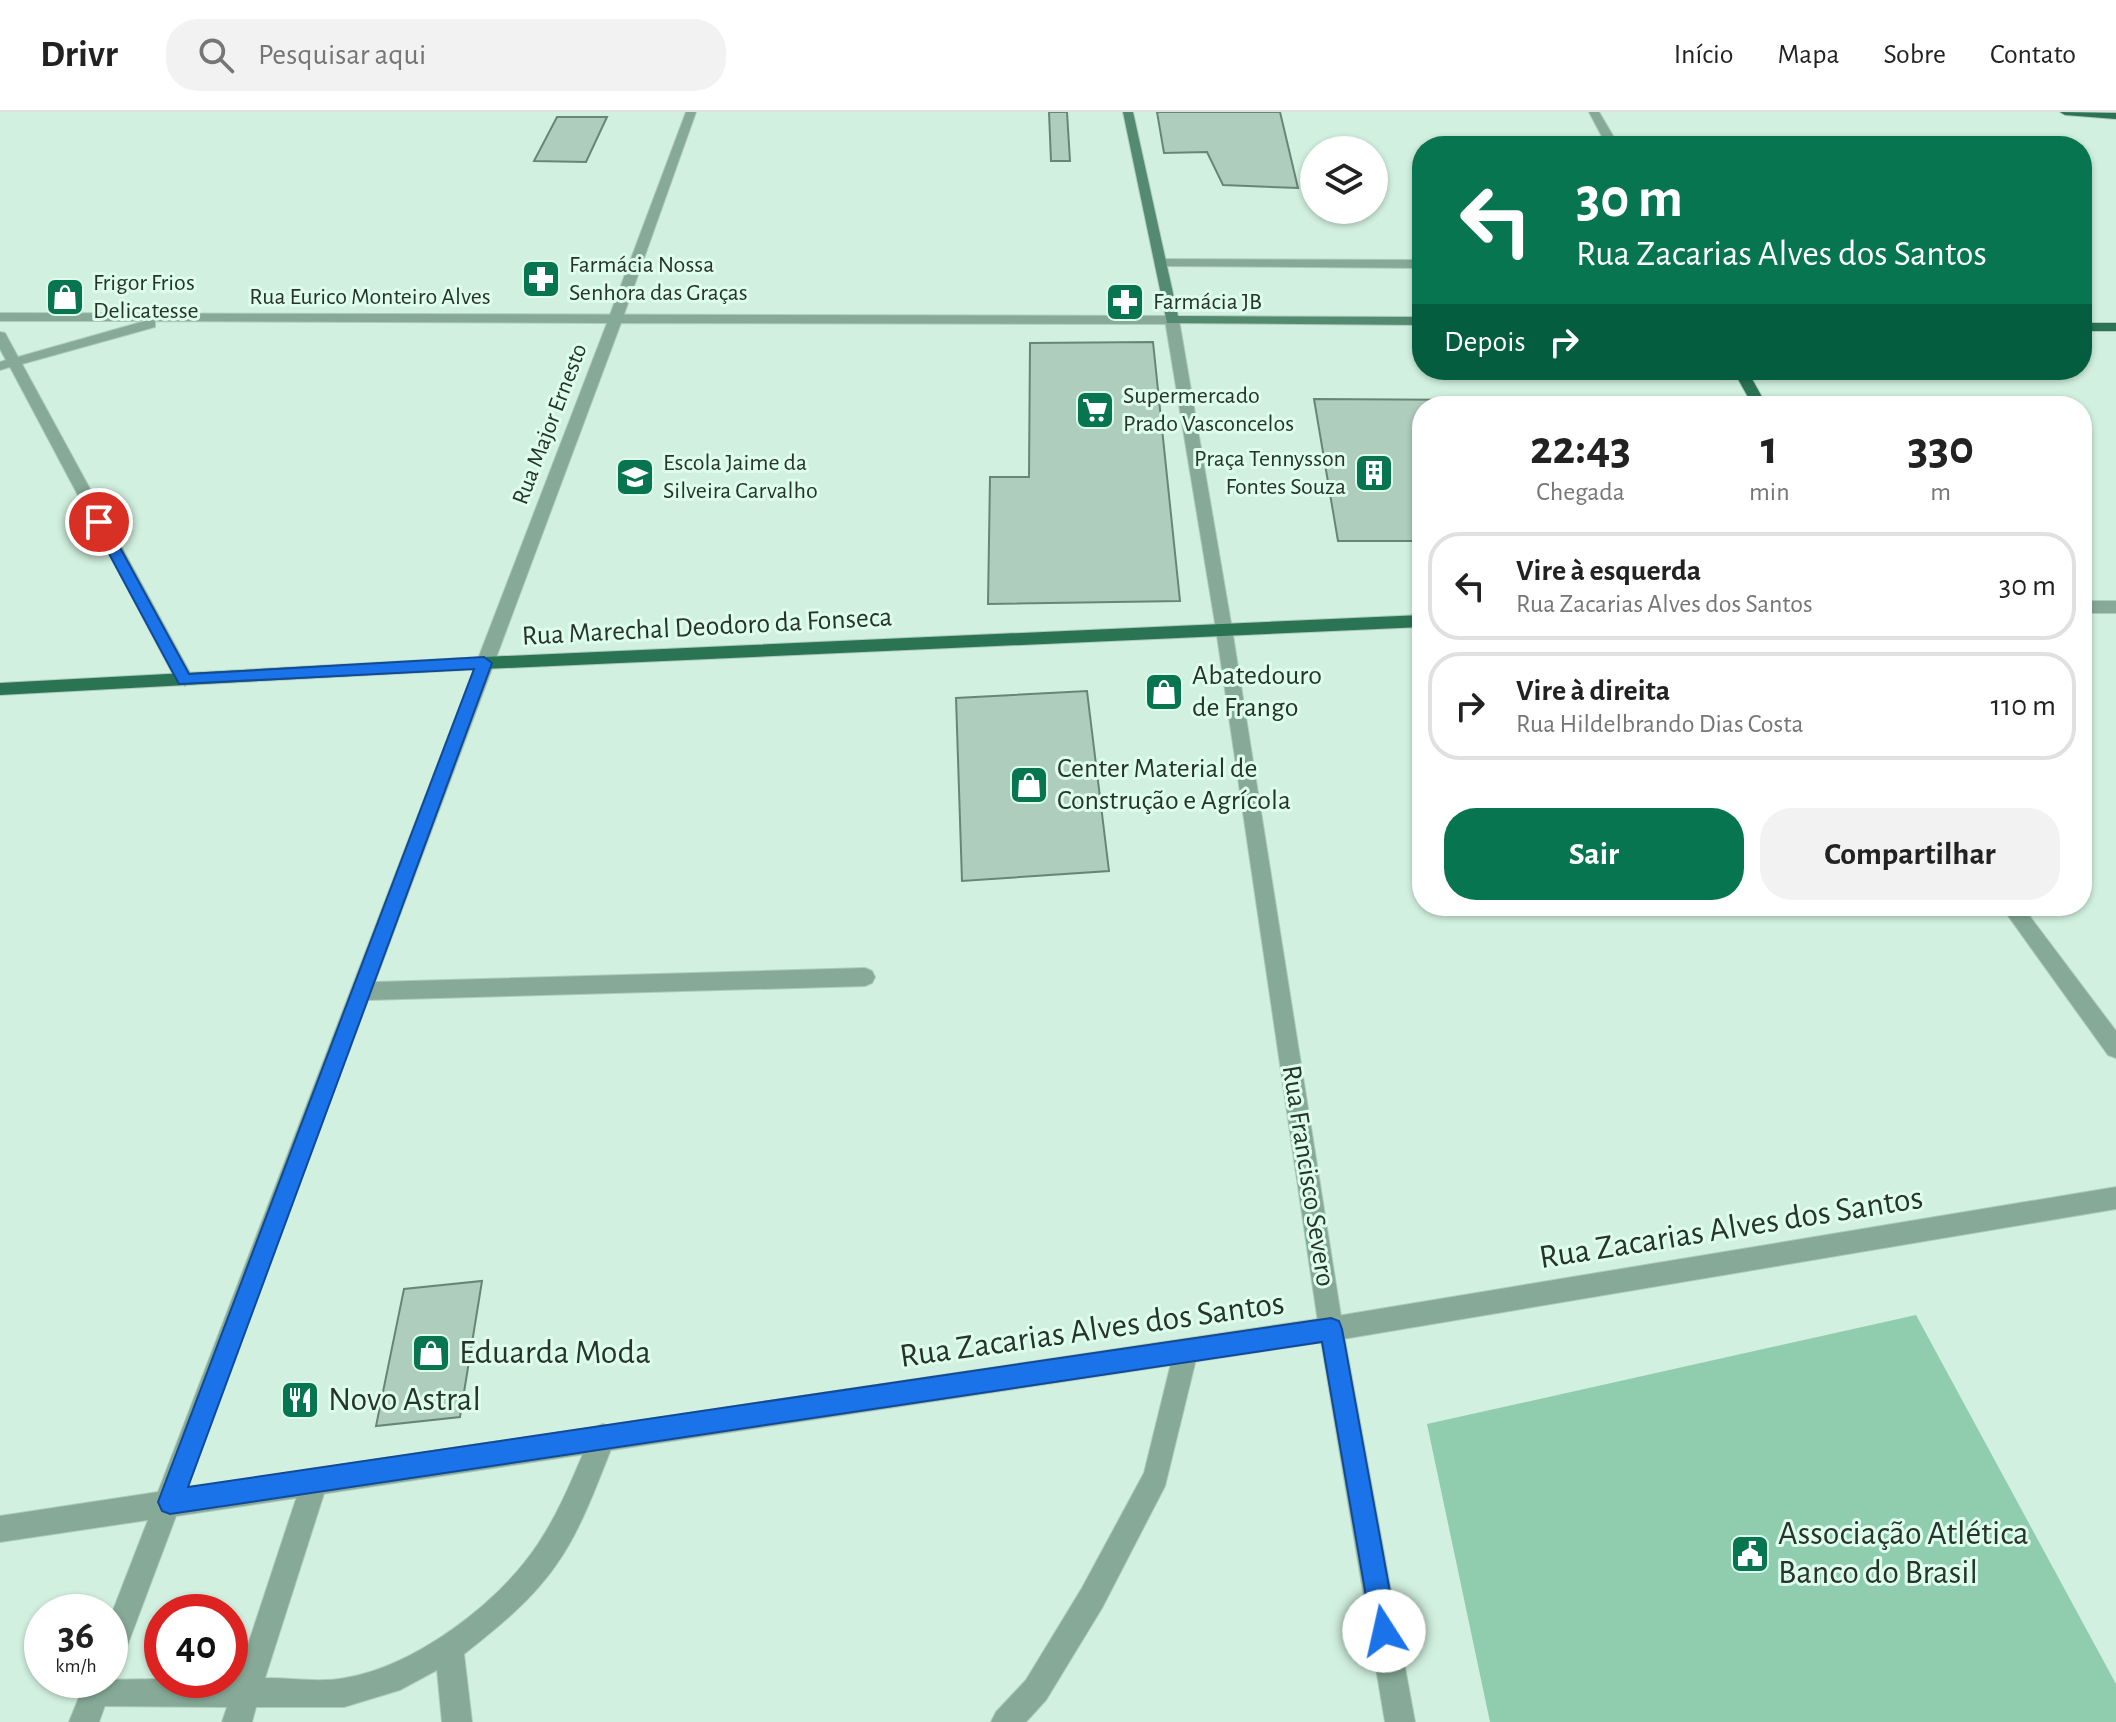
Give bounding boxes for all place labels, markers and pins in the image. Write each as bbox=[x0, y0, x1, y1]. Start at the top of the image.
place label: Farmácia Nossa Senhora das Graças bbox=[569, 253, 748, 305]
pharmacy icon: Farmácia Nossa Senhora das Graças bbox=[520, 258, 562, 300]
place label: Frigor Frios Delicatesse bbox=[93, 271, 199, 323]
shop icon: Frigor Frios Delicatesse bbox=[44, 276, 86, 318]
pharmacy icon: Farmácia JB bbox=[1104, 281, 1146, 323]
place label: Farmácia JB bbox=[1153, 290, 1262, 314]
place label: Supermercado Prado Vasconcelos bbox=[1123, 384, 1294, 436]
supermarket icon: Supermercado Prado Vasconcelos bbox=[1074, 389, 1116, 431]
place label: Praça Tennysson Fontes Souza bbox=[1194, 447, 1346, 499]
place label: Escola Jaime da Silveira Carvalho bbox=[663, 451, 818, 503]
building icon: Praça Tennysson Fontes Souza bbox=[1353, 452, 1395, 494]
school or university icon: Escola Jaime da Silveira Carvalho bbox=[614, 456, 656, 498]
pin bbox=[65, 488, 133, 556]
place label: Abatedouro de Frango bbox=[1192, 662, 1322, 722]
shop icon: Abatedouro de Frango bbox=[1143, 671, 1185, 713]
place label: Center Material de Construção e Agrícola bbox=[1057, 755, 1291, 815]
shop icon: Center Material de Construção e Agrícola bbox=[1008, 764, 1050, 806]
shop icon: Eduarda Moda bbox=[410, 1332, 452, 1374]
place label: Eduarda Moda bbox=[459, 1336, 651, 1370]
restaurant icon: Novo Astral bbox=[279, 1379, 321, 1421]
place label: Novo Astral bbox=[328, 1383, 481, 1417]
place label: Associação Atlética Banco do Brasil bbox=[1778, 1517, 2029, 1590]
public building icon: Associação Atlética Banco do Brasil bbox=[1729, 1533, 1771, 1575]

